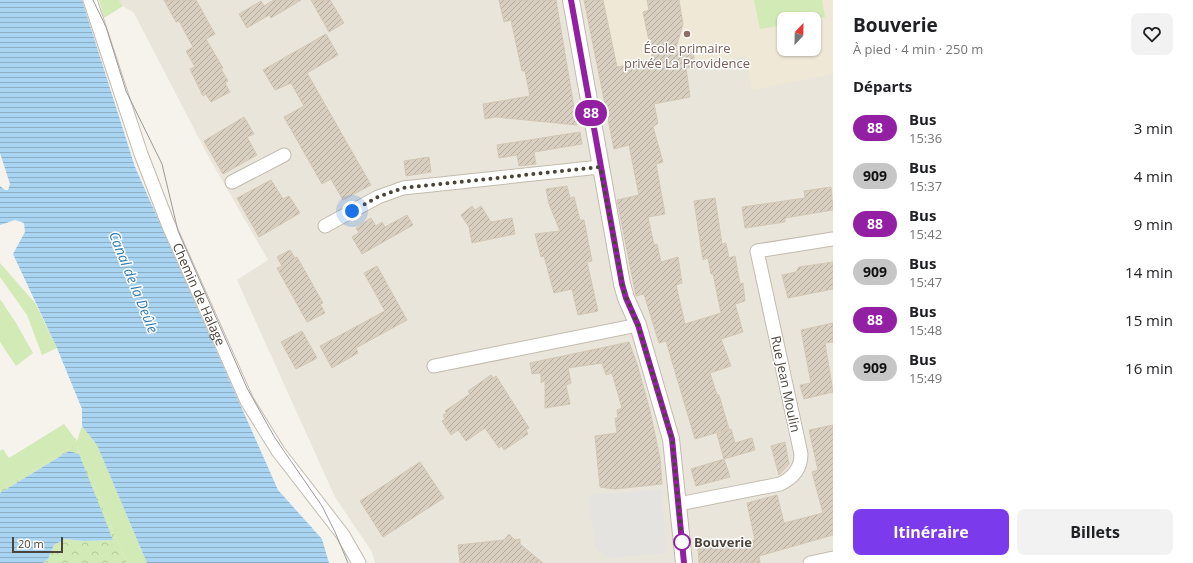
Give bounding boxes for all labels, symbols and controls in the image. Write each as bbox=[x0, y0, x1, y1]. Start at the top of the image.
north arrow bbox=[777, 12, 821, 56]
map controls bbox=[777, 12, 821, 56]
text: Bouverie bbox=[853, 12, 938, 38]
button: heart bbox=[1131, 13, 1173, 55]
marker: École primaire privée La Providence bbox=[682, 29, 692, 39]
place label: École primaire privée La Providence bbox=[624, 39, 750, 72]
text: À pied · 4 min · 250 m bbox=[853, 40, 983, 58]
text: Départs bbox=[853, 76, 912, 96]
line badge: 88 bbox=[573, 100, 609, 126]
text: 88 bbox=[583, 103, 599, 122]
text: Bus bbox=[909, 109, 936, 129]
text: 88 bbox=[867, 118, 883, 137]
text: 3 min bbox=[1134, 118, 1173, 138]
text: 15:36 bbox=[909, 129, 942, 147]
text: Bus bbox=[909, 157, 936, 177]
text: 909 bbox=[863, 166, 887, 185]
text: 4 min bbox=[1134, 166, 1173, 186]
text: 15:37 bbox=[909, 177, 942, 195]
your location bbox=[342, 201, 362, 221]
text: Bus bbox=[909, 205, 936, 225]
text: 88 bbox=[867, 214, 883, 233]
text: 9 min bbox=[1134, 214, 1173, 234]
text: 15:42 bbox=[909, 225, 942, 243]
water label: Canal de la Deûle bbox=[105, 228, 163, 336]
street label: Chemin de Halage bbox=[169, 240, 230, 348]
text: Bus bbox=[909, 253, 936, 273]
text: 909 bbox=[863, 262, 887, 281]
text: 14 min bbox=[1125, 262, 1173, 282]
text: 15:47 bbox=[909, 273, 942, 291]
text: Bus bbox=[909, 301, 936, 321]
text: 88 bbox=[867, 310, 883, 329]
text: 15 min bbox=[1125, 310, 1173, 330]
text: 15:48 bbox=[909, 321, 942, 339]
street label: Rue Jean Moulin bbox=[767, 334, 805, 434]
text: Bus bbox=[909, 349, 936, 369]
text: 909 bbox=[863, 358, 887, 377]
text: 16 min bbox=[1125, 358, 1173, 378]
text: 15:49 bbox=[909, 369, 942, 387]
button: Itinéraire bbox=[853, 509, 1009, 555]
button: Billets bbox=[1017, 509, 1173, 555]
marker: Bouverie bbox=[673, 533, 691, 551]
place label: Bouverie bbox=[694, 533, 752, 551]
scale bar bbox=[12, 535, 63, 554]
text: 20 m bbox=[18, 536, 44, 551]

